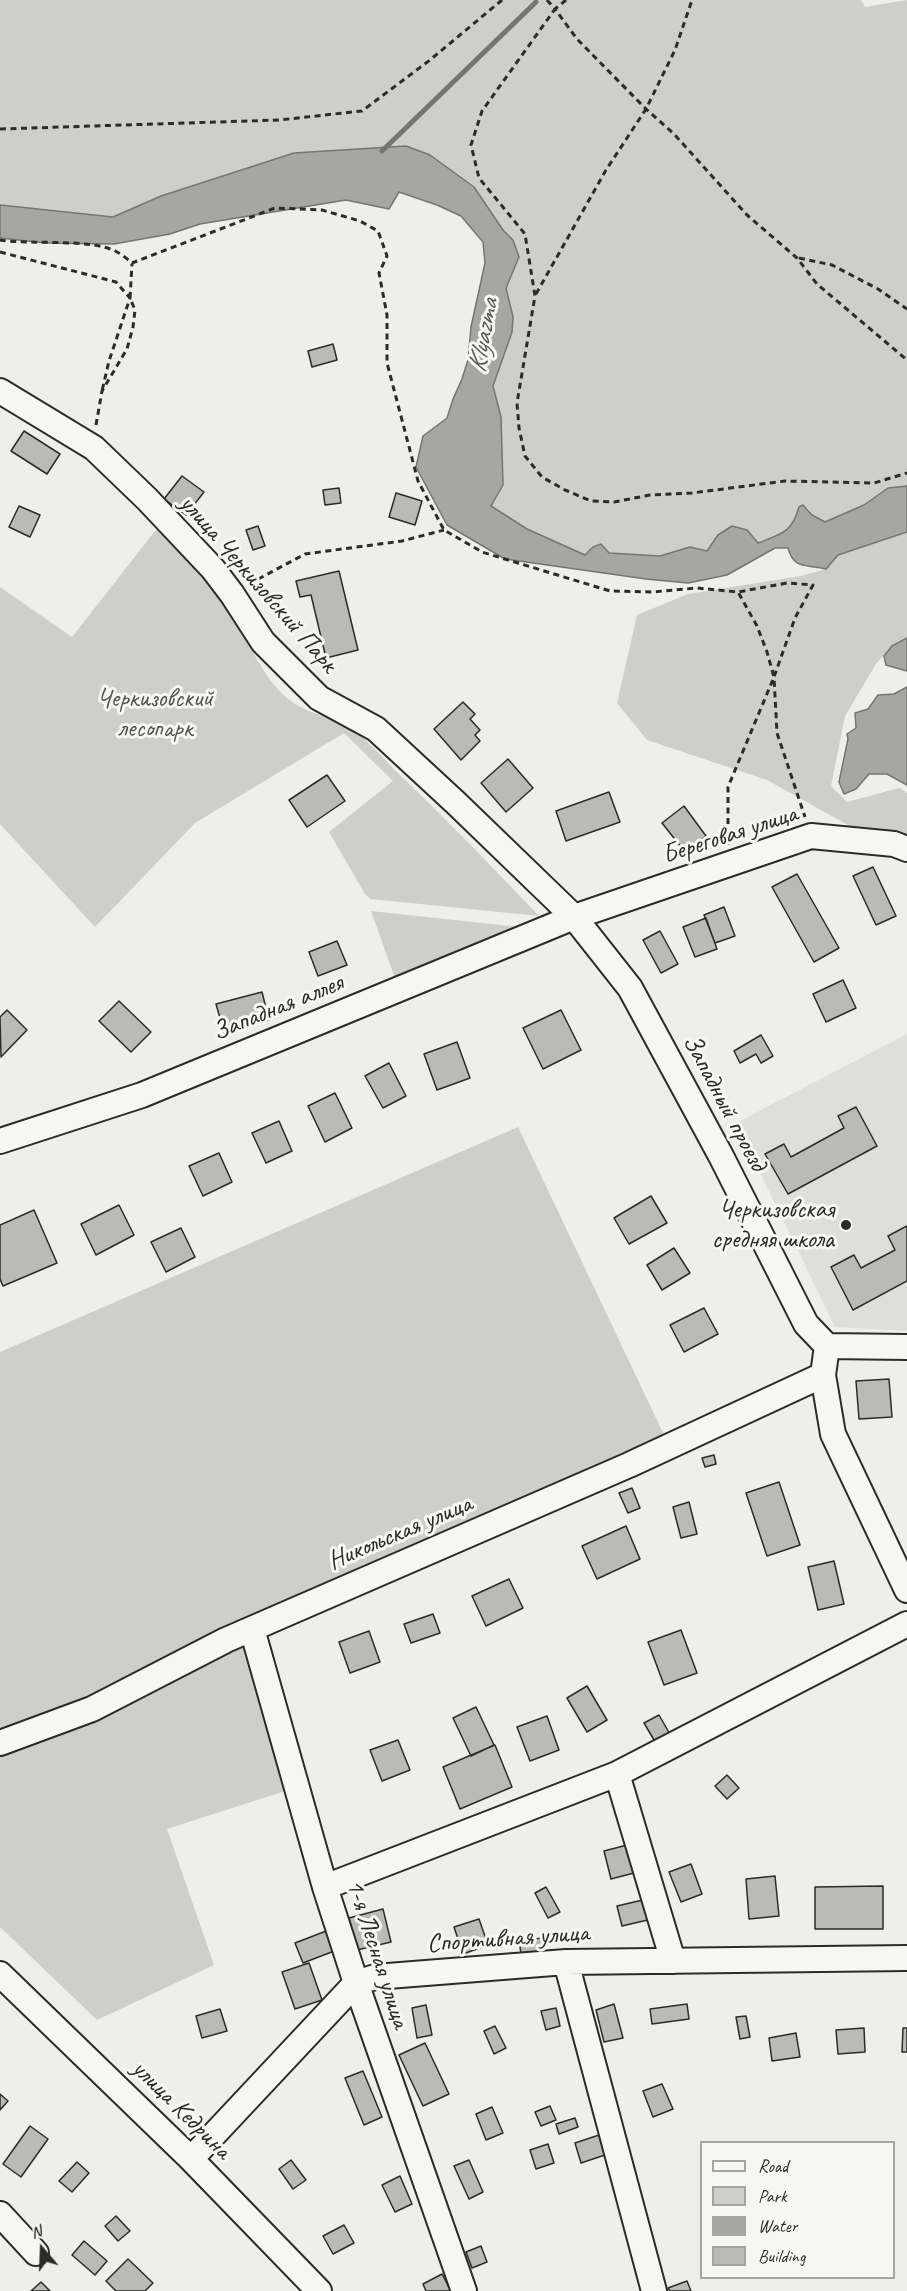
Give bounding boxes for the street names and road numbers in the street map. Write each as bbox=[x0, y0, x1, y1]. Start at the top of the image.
street label: улица Черкизовский Парк bbox=[172, 489, 344, 679]
street label: Береговая улица bbox=[659, 799, 801, 871]
street label: Западная аллея bbox=[208, 968, 348, 1048]
street label: Западный проезд bbox=[675, 1029, 773, 1177]
street label: Никольская улица bbox=[323, 1489, 477, 1577]
street label: 1-я Лесная улица bbox=[338, 1876, 416, 2032]
street label: Спортивная улица bbox=[426, 1918, 590, 1960]
street label: улица Кедрина bbox=[125, 2054, 237, 2166]

